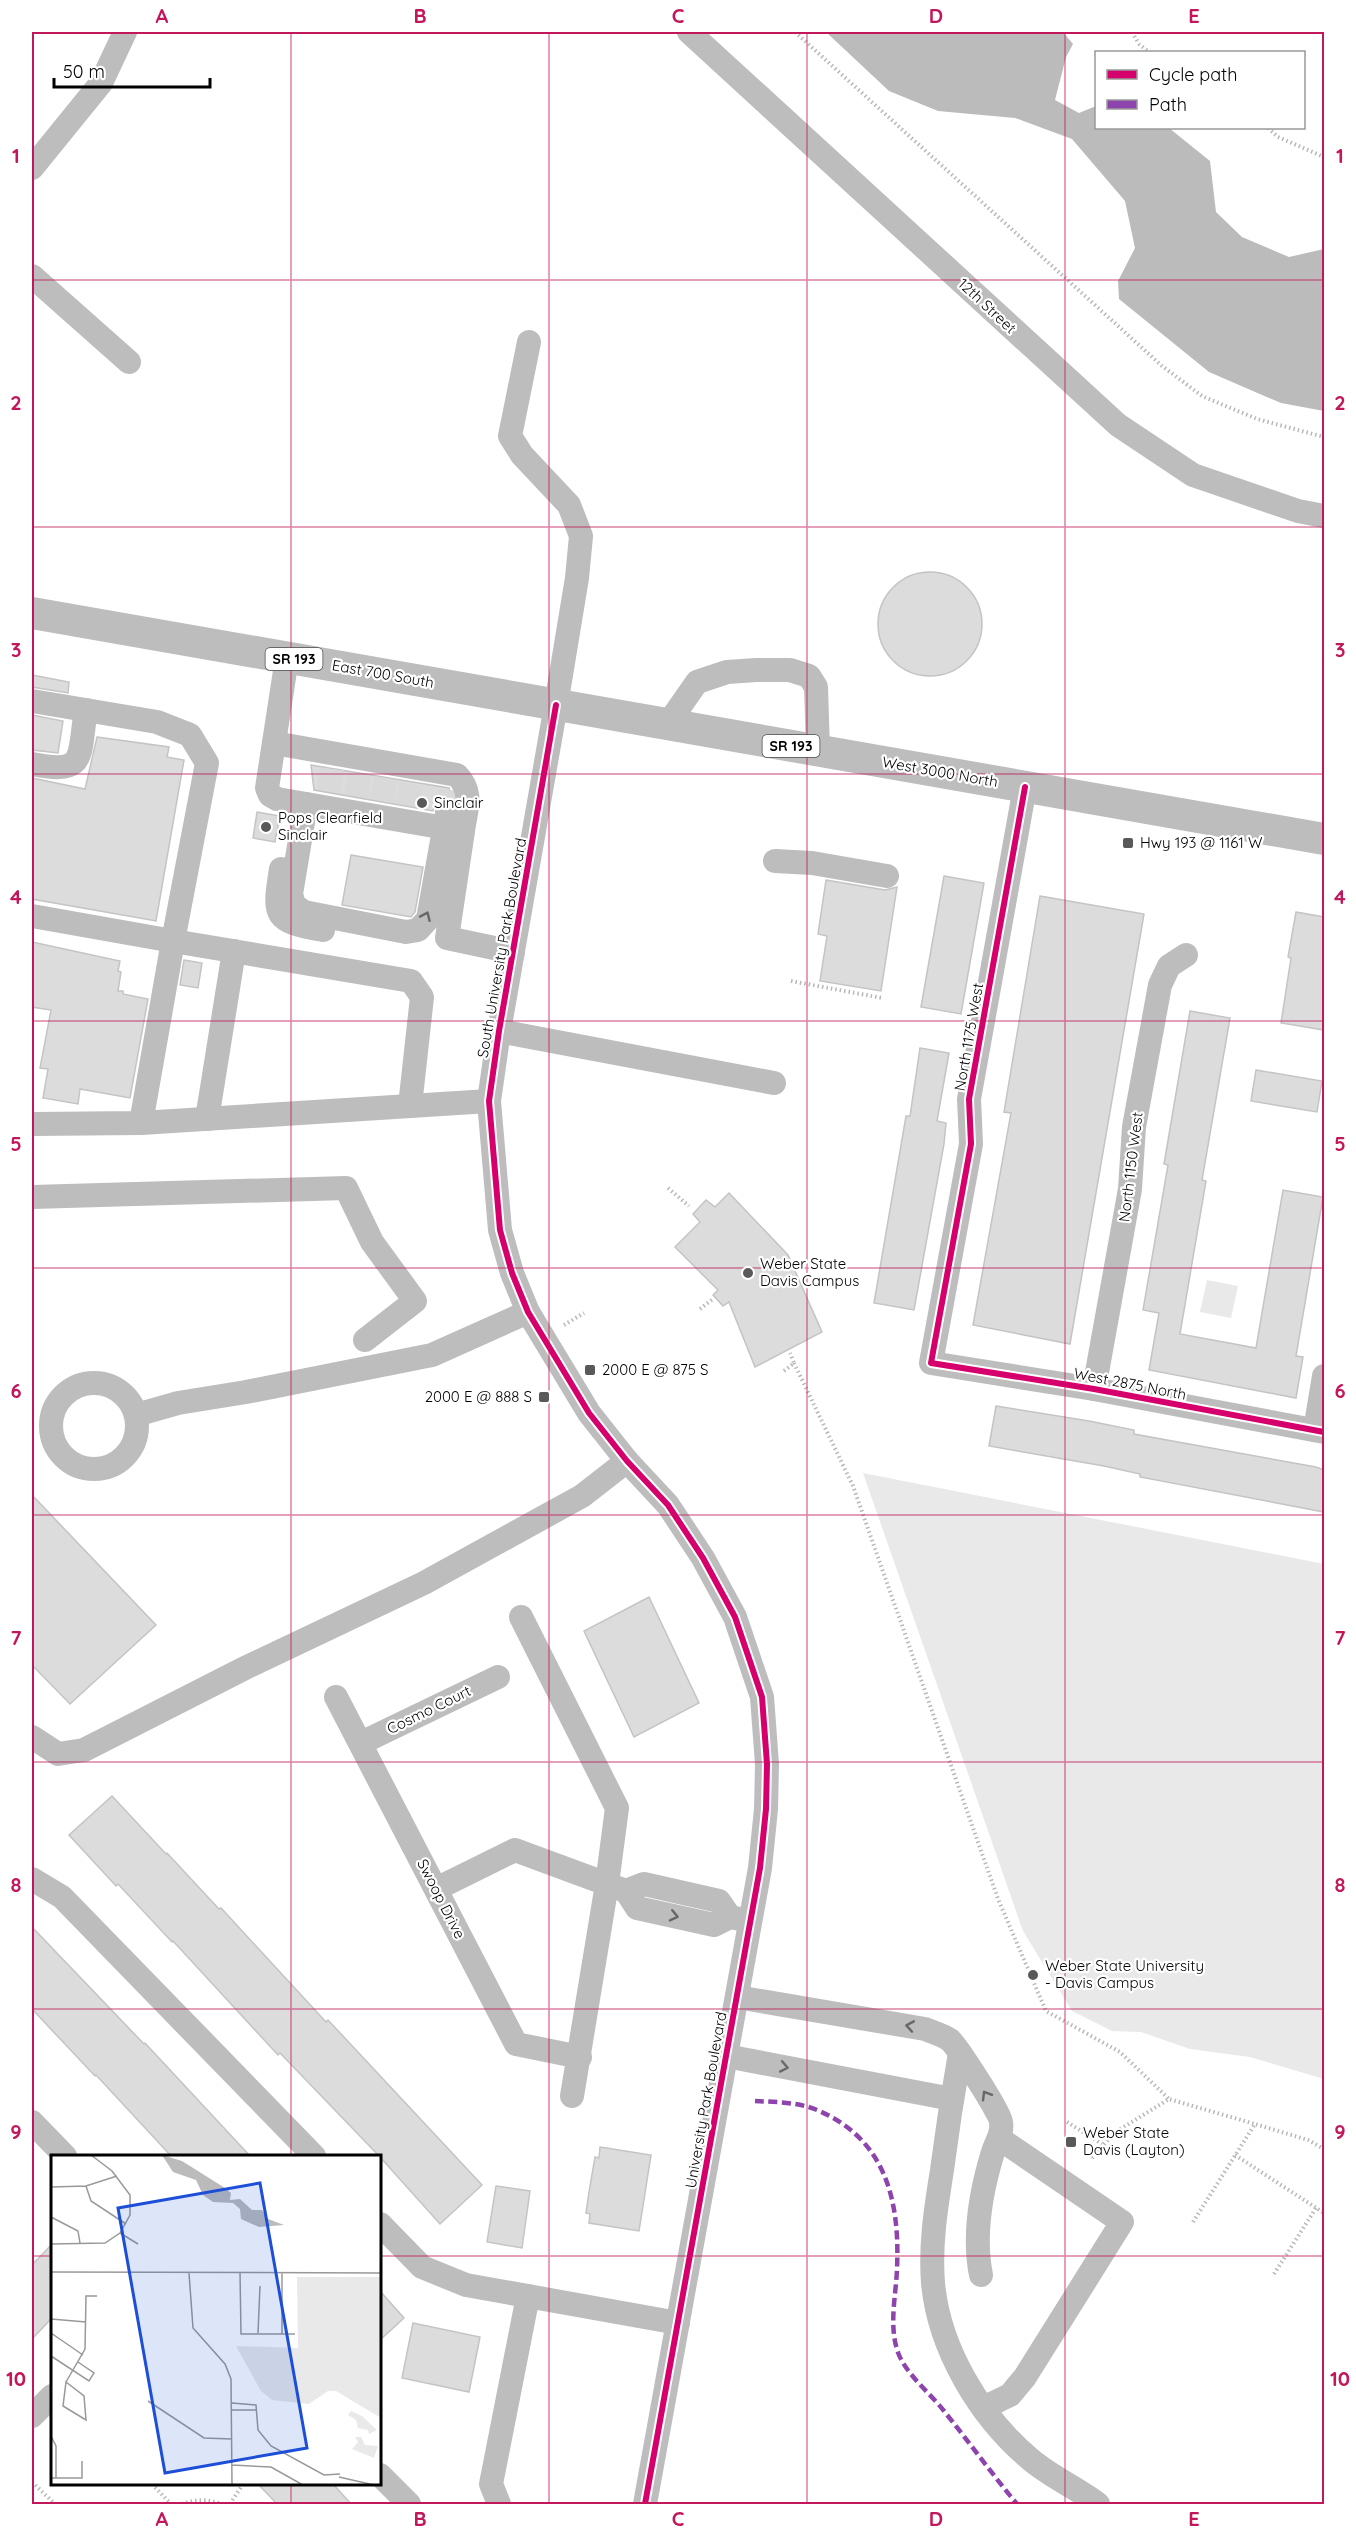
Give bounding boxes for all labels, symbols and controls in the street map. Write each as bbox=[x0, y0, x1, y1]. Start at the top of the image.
text: A bbox=[156, 3, 169, 28]
text: B bbox=[413, 3, 427, 28]
text: C bbox=[672, 3, 685, 28]
text: D bbox=[929, 3, 943, 28]
text: E bbox=[1188, 3, 1200, 28]
scale bar bbox=[54, 51, 210, 89]
legend bbox=[1095, 51, 1305, 129]
text: 50 m bbox=[63, 60, 105, 83]
text: Cycle path bbox=[1149, 63, 1237, 86]
text: Path bbox=[1149, 93, 1187, 116]
text: 1 bbox=[12, 143, 20, 168]
text: 1 bbox=[1336, 143, 1344, 168]
street label: 12th Street bbox=[954, 274, 1020, 337]
text: 2 bbox=[10, 390, 22, 415]
text: 2 bbox=[1334, 390, 1346, 415]
text: 3 bbox=[11, 637, 21, 662]
text: 3 bbox=[1335, 637, 1345, 662]
road number: SR 193 bbox=[266, 648, 322, 670]
street label: East 700 South bbox=[331, 655, 436, 692]
road number: SR 193 bbox=[762, 735, 820, 757]
street label: West 3000 North bbox=[881, 752, 999, 791]
place label: Sinclair bbox=[434, 793, 484, 812]
marker: Sinclair bbox=[415, 796, 429, 810]
place label: Pops Clearfield Sinclair bbox=[278, 808, 382, 844]
marker: Pops Clearfield Sinclair bbox=[259, 820, 273, 834]
place label: Hwy 193 @ 1161 W bbox=[1140, 833, 1263, 852]
marker: Hwy 193 @ 1161 W bbox=[1121, 836, 1135, 850]
street label: South University Park Boulevard bbox=[473, 837, 530, 1059]
text: 4 bbox=[10, 884, 22, 909]
text: 4 bbox=[1334, 884, 1346, 909]
one-way arrow bbox=[419, 911, 431, 922]
street label: North 1175 West bbox=[950, 981, 987, 1092]
street label: North 1150 West bbox=[1114, 1111, 1147, 1223]
text: 5 bbox=[10, 1131, 22, 1156]
text: 5 bbox=[1334, 1131, 1346, 1156]
place label: Weber State Davis Campus bbox=[760, 1254, 859, 1290]
marker: Weber State Davis Campus bbox=[741, 1266, 755, 1280]
place label: 2000 E @ 875 S bbox=[602, 1360, 709, 1379]
marker: 2000 E @ 875 S bbox=[583, 1363, 597, 1377]
street label: West 2875 North bbox=[1072, 1363, 1188, 1404]
text: 6 bbox=[10, 1378, 22, 1403]
text: 6 bbox=[1334, 1378, 1346, 1403]
place label: 2000 E @ 888 S bbox=[425, 1387, 532, 1406]
marker: 2000 E @ 888 S bbox=[537, 1390, 551, 1404]
text: 7 bbox=[11, 1625, 22, 1650]
text: 7 bbox=[1335, 1625, 1346, 1650]
street label: Cosmo Court bbox=[384, 1681, 474, 1738]
street label: Swoop Drive bbox=[413, 1856, 470, 1942]
text: 8 bbox=[11, 1872, 22, 1897]
text: 8 bbox=[1335, 1872, 1346, 1897]
one-way arrow bbox=[669, 1909, 679, 1922]
place label: Weber State University - Davis Campus bbox=[1045, 1956, 1204, 1992]
marker: Weber State University - Davis Campus bbox=[1026, 1968, 1040, 1982]
street label: University Park Boulevard bbox=[681, 2010, 730, 2190]
one-way arrow bbox=[906, 2021, 915, 2033]
one-way arrow bbox=[778, 2060, 788, 2073]
one-way arrow bbox=[982, 2091, 993, 2101]
text: 9 bbox=[10, 2119, 22, 2144]
text: 9 bbox=[1334, 2119, 1346, 2144]
place label: Weber State Davis (Layton) bbox=[1083, 2123, 1185, 2159]
marker: Weber State Davis (Layton) bbox=[1064, 2135, 1078, 2149]
inset map bbox=[51, 2155, 381, 2485]
text: 10 bbox=[6, 2366, 26, 2391]
text: 10 bbox=[1330, 2366, 1350, 2391]
text: A bbox=[156, 2506, 169, 2531]
text: B bbox=[413, 2506, 427, 2531]
text: C bbox=[672, 2506, 685, 2531]
text: D bbox=[929, 2506, 943, 2531]
text: E bbox=[1188, 2506, 1200, 2531]

